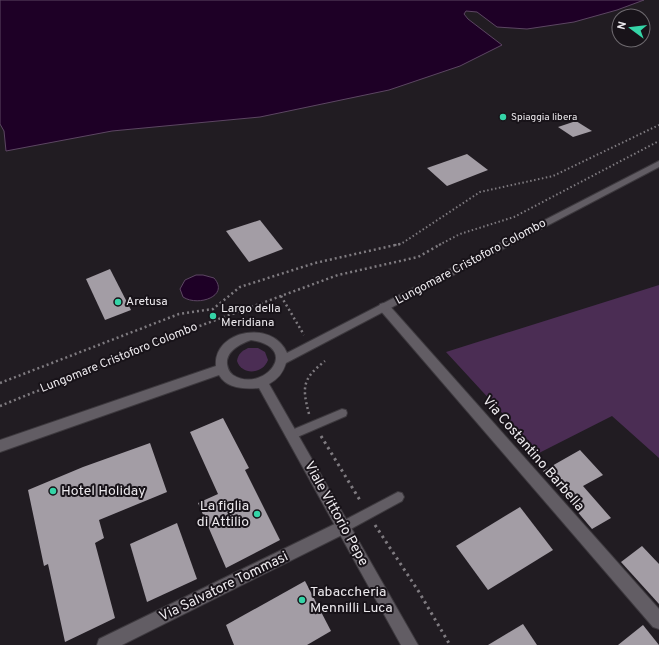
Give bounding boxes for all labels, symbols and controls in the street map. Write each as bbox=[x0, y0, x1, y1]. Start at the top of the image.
north arrow bbox=[611, 8, 651, 48]
text: N bbox=[615, 20, 630, 31]
place label: Spiaggia libera bbox=[511, 111, 577, 124]
marker: Spiaggia libera bbox=[498, 112, 508, 122]
street label: Lungomare Cristoforo Colombo bbox=[393, 215, 549, 309]
place label: Aretusa bbox=[126, 294, 168, 310]
marker: Aretusa bbox=[113, 297, 123, 307]
place label: Largo della Meridiana bbox=[221, 301, 281, 331]
marker: Largo della Meridiana bbox=[208, 311, 218, 321]
street label: Lungomare Cristoforo Colombo bbox=[38, 319, 200, 397]
street label: Via Costantino Barbella bbox=[478, 393, 588, 515]
street label: Viale Vittorio Pepe bbox=[300, 459, 372, 569]
place label: Hotel Holiday bbox=[61, 483, 146, 500]
marker: Hotel Holiday bbox=[48, 486, 58, 496]
place label: La figlia di Attilio bbox=[197, 498, 249, 531]
marker: La figlia di Attilio bbox=[252, 509, 262, 519]
street label: Via Salvatore Tommasi bbox=[157, 548, 291, 626]
place label: Tabaccheria Mennilli Luca bbox=[310, 584, 393, 617]
marker: Tabaccheria Mennilli Luca bbox=[297, 595, 307, 605]

